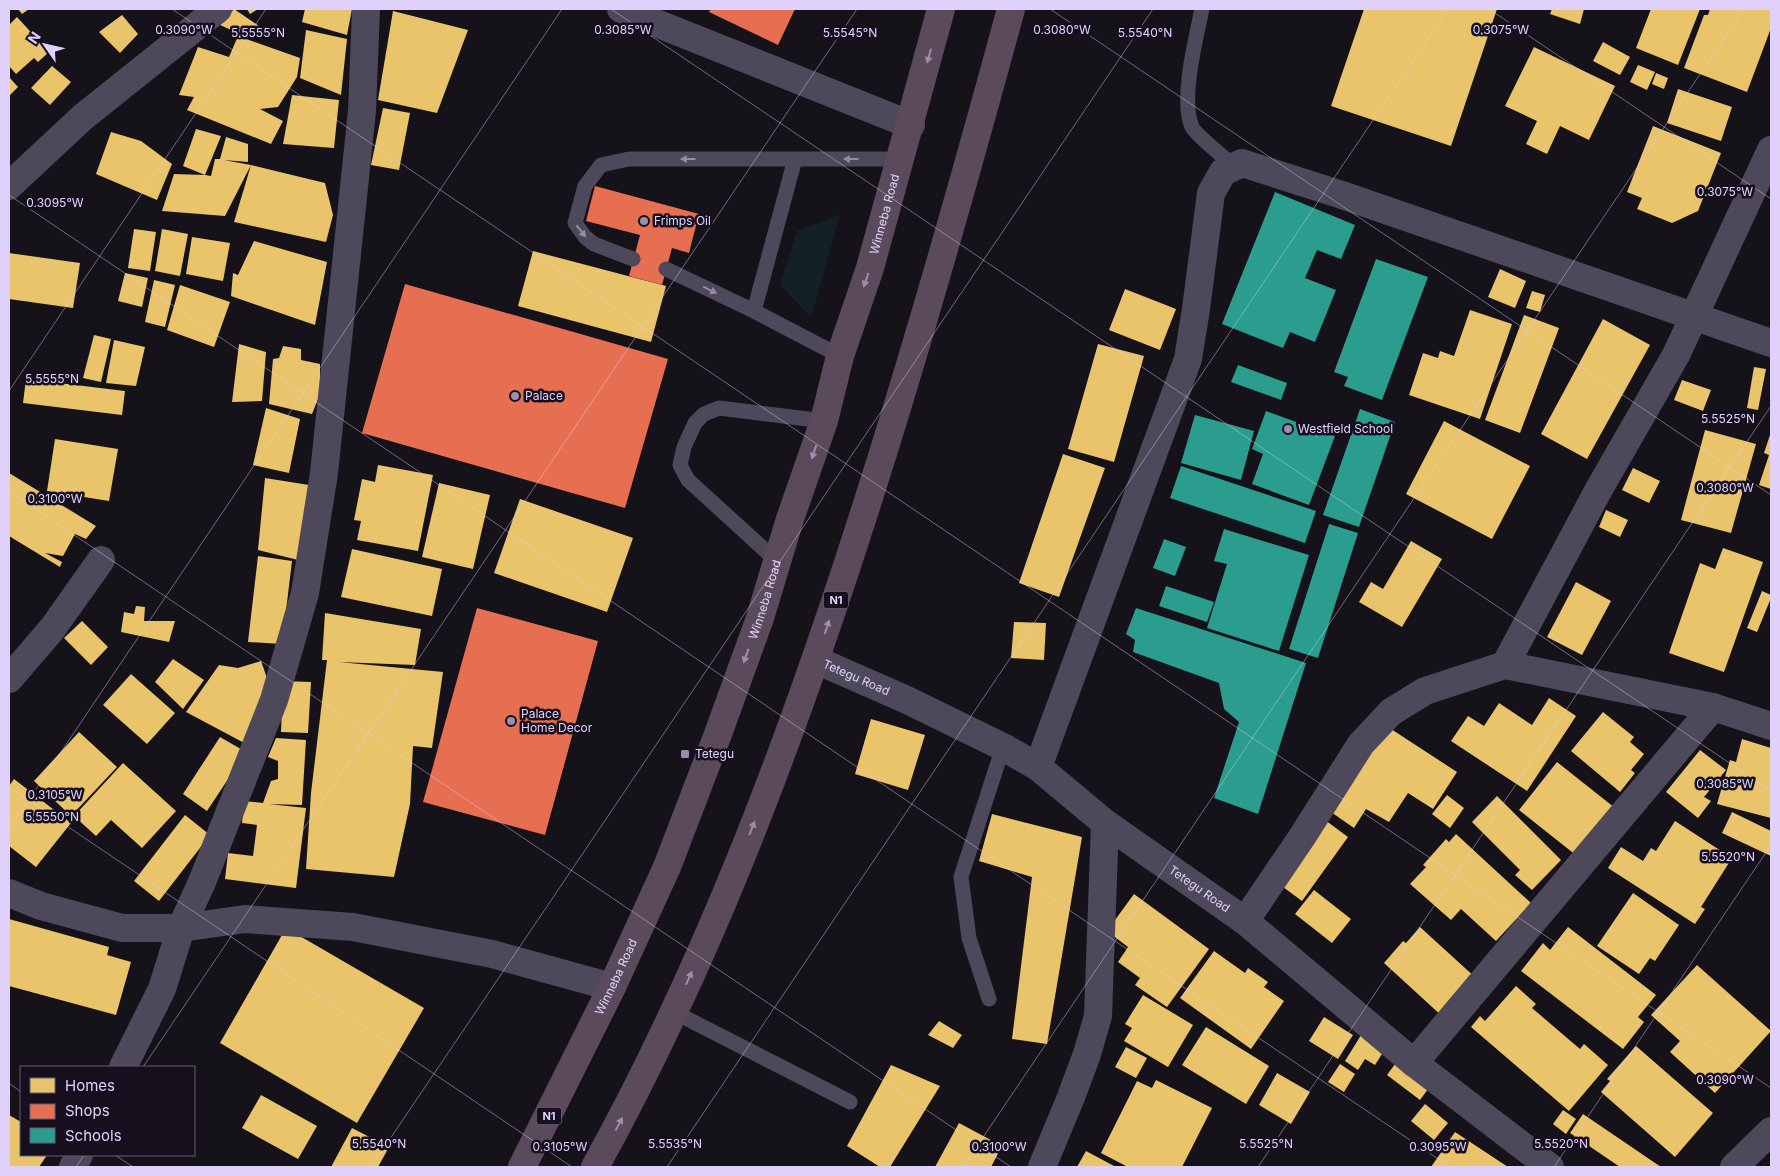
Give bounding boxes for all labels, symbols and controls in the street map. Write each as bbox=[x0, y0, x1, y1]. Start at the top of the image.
north arrow bbox=[20, 20, 70, 70]
text: 0.3090°W bbox=[155, 22, 213, 37]
text: 0.3085°W bbox=[594, 22, 652, 37]
text: 0.3080°W bbox=[1033, 22, 1091, 37]
text: 0.3075°W bbox=[1473, 22, 1529, 37]
text: 5.5555°N bbox=[231, 25, 285, 40]
text: 5.5545°N bbox=[823, 25, 877, 40]
text: 5.5540°N bbox=[1118, 25, 1172, 40]
text: N bbox=[24, 28, 44, 47]
one-way arrow bbox=[925, 48, 933, 63]
one-way arrow bbox=[680, 155, 696, 163]
one-way arrow bbox=[842, 155, 858, 163]
street label: Winneba Road bbox=[866, 172, 902, 256]
text: 0.3075°W bbox=[1697, 184, 1753, 199]
text: 0.3095°W bbox=[26, 195, 84, 210]
place label: Frimps Oil bbox=[654, 213, 711, 228]
marker: Frimps Oil bbox=[638, 215, 650, 227]
one-way arrow bbox=[576, 224, 586, 238]
one-way arrow bbox=[862, 272, 869, 287]
one-way arrow bbox=[703, 286, 717, 294]
text: 5.5555°N bbox=[25, 371, 79, 386]
place label: Palace bbox=[525, 388, 563, 403]
marker: Palace bbox=[509, 390, 521, 402]
text: 5.5525°N bbox=[1701, 411, 1755, 426]
place label: Westfield School bbox=[1298, 421, 1393, 436]
marker: Westfield School bbox=[1282, 423, 1294, 435]
one-way arrow bbox=[809, 444, 817, 459]
text: 0.3080°W bbox=[1696, 480, 1754, 495]
text: 0.3100°W bbox=[27, 491, 83, 506]
street label: Winneba Road bbox=[745, 558, 784, 641]
road number: N1 bbox=[824, 592, 848, 608]
one-way arrow bbox=[824, 619, 831, 634]
one-way arrow bbox=[742, 649, 750, 664]
street label: Tetegu Road bbox=[821, 656, 892, 698]
place label: Palace Home Decor bbox=[521, 706, 593, 735]
marker: Palace Home Decor bbox=[505, 715, 517, 727]
place label: Tetegu bbox=[695, 746, 734, 761]
marker: Tetegu bbox=[679, 748, 691, 760]
text: 0.3085°W bbox=[1696, 776, 1754, 791]
text: 0.3105°W bbox=[28, 787, 83, 802]
text: 5.5550°N bbox=[25, 809, 79, 824]
one-way arrow bbox=[748, 820, 756, 835]
text: 5.5520°N bbox=[1701, 849, 1755, 864]
street label: Tetegu Road bbox=[1166, 862, 1233, 915]
street label: Winneba Road bbox=[591, 936, 640, 1017]
one-way arrow bbox=[686, 971, 694, 985]
legend bbox=[20, 1066, 195, 1156]
text: 0.3090°W bbox=[1696, 1072, 1754, 1087]
text: Homes bbox=[65, 1076, 115, 1095]
text: Shops bbox=[65, 1101, 110, 1120]
road number: N1 bbox=[536, 1108, 562, 1124]
one-way arrow bbox=[615, 1117, 623, 1132]
text: Schools bbox=[65, 1126, 122, 1145]
text: 5.5540°N bbox=[352, 1136, 406, 1151]
text: 5.5535°N bbox=[648, 1136, 702, 1151]
text: 5.5525°N bbox=[1239, 1136, 1293, 1151]
text: 5.5520°N bbox=[1534, 1136, 1588, 1151]
text: 0.3105°W bbox=[533, 1139, 588, 1154]
text: 0.3100°W bbox=[971, 1139, 1027, 1154]
text: 0.3095°W bbox=[1409, 1139, 1467, 1154]

